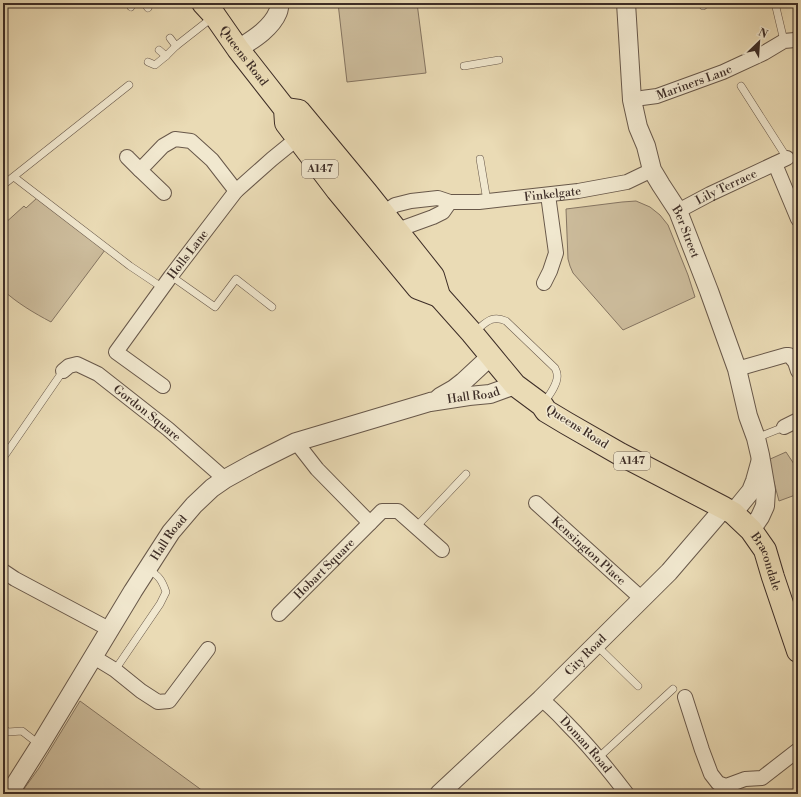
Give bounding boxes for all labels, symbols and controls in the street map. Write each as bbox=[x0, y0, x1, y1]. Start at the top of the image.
north arrow bbox=[739, 22, 779, 62]
street label: Queens Road bbox=[217, 23, 272, 89]
text: N bbox=[756, 26, 770, 42]
street label: Mariners Lane bbox=[654, 61, 734, 103]
road number: A147 bbox=[302, 160, 338, 178]
street label: Lily Terrace bbox=[693, 166, 759, 208]
street label: Finkelgate bbox=[523, 183, 582, 204]
street label: Ber Street bbox=[668, 202, 703, 261]
street label: Holls Lane bbox=[164, 227, 211, 282]
street label: Gordon Square bbox=[110, 381, 184, 444]
street label: Hall Road bbox=[446, 383, 502, 407]
street label: Queens Road bbox=[543, 402, 611, 452]
road number: A147 bbox=[614, 452, 650, 470]
street label: Hall Road bbox=[147, 511, 190, 564]
street label: Kensington Place bbox=[548, 513, 629, 588]
street label: Bracondale bbox=[747, 529, 785, 593]
street label: Hobart Square bbox=[291, 535, 358, 602]
street label: City Road bbox=[562, 631, 609, 679]
street label: Doman Road bbox=[557, 713, 615, 776]

